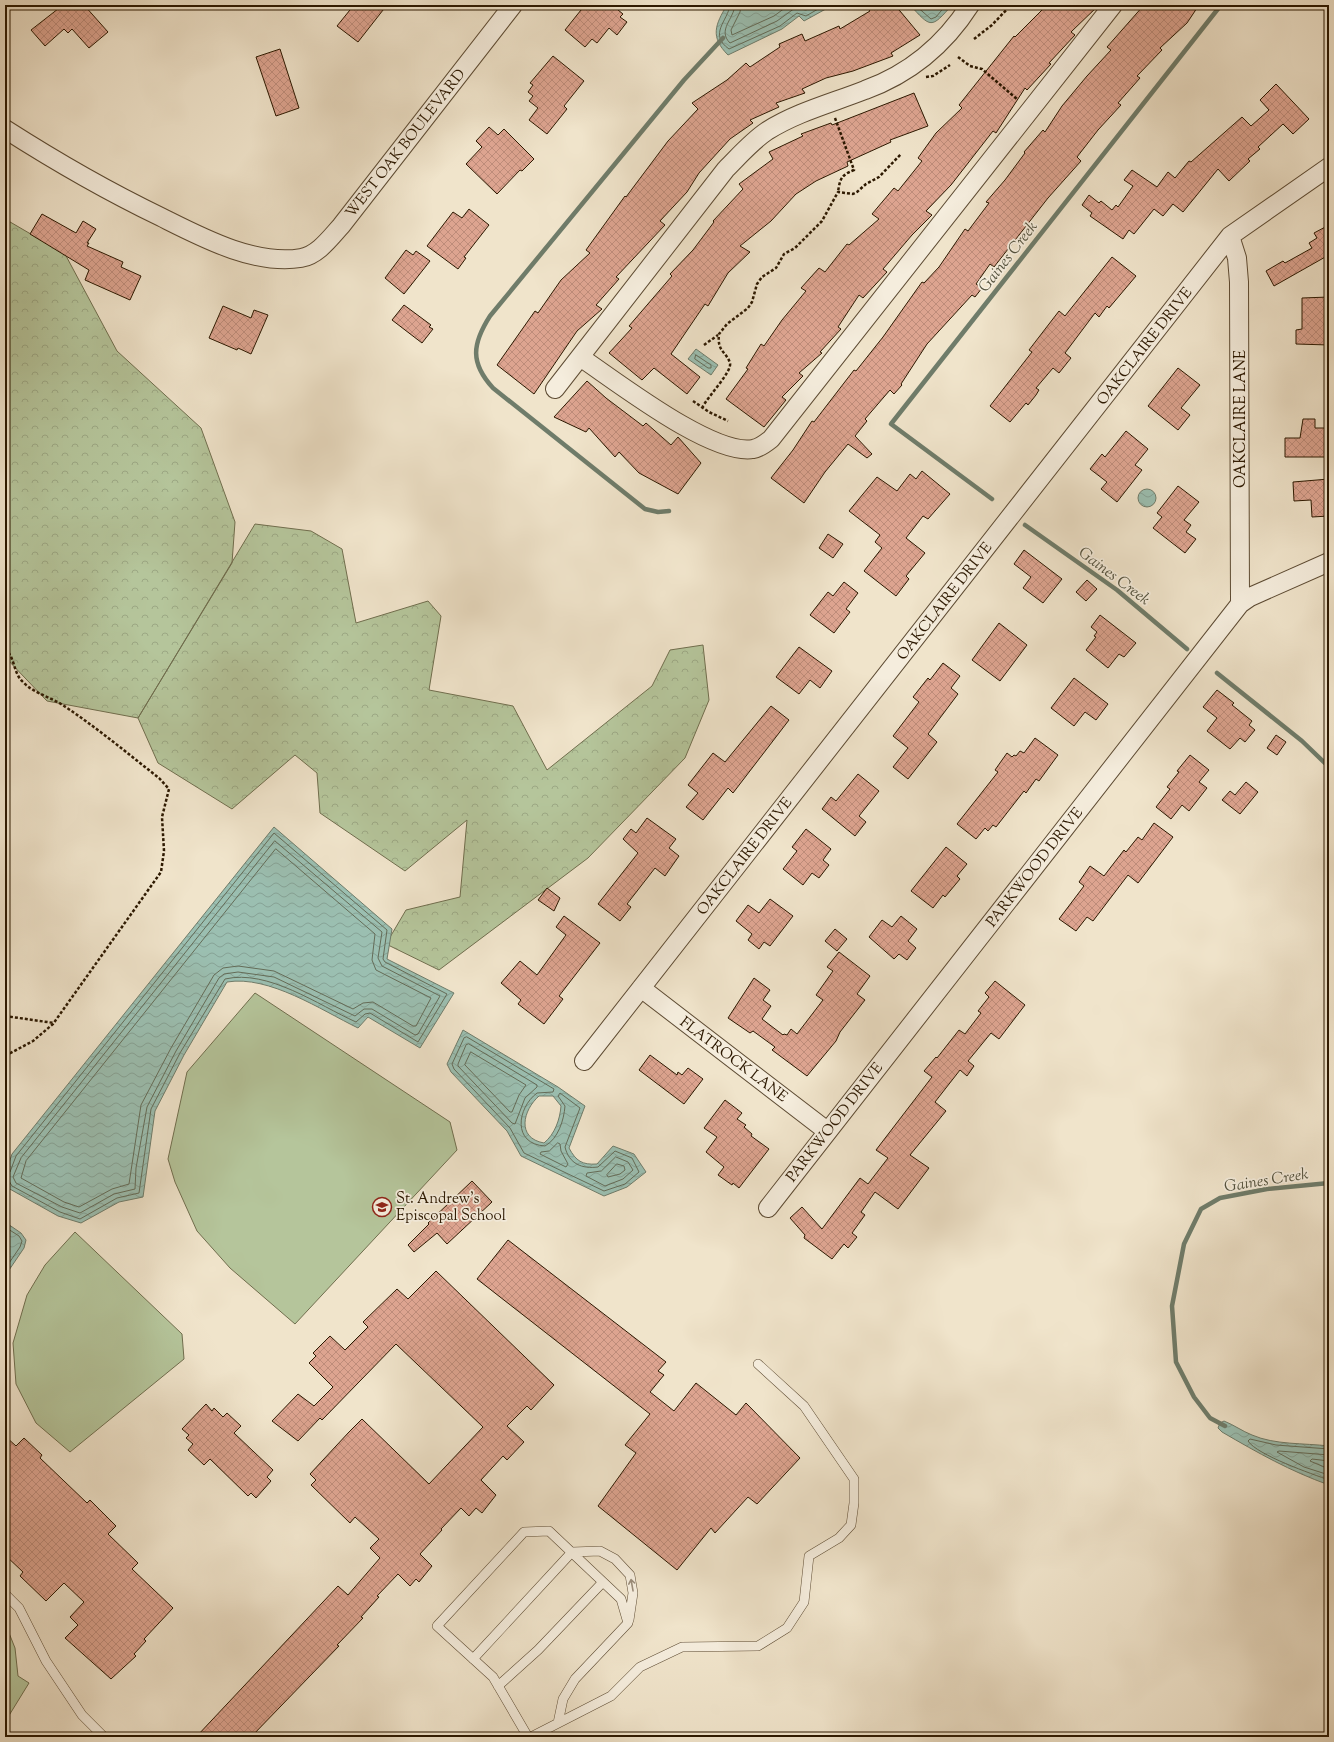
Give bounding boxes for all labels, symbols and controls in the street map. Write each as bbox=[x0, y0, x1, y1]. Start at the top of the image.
street label: WEST OAK BOULEVARD bbox=[341, 65, 471, 223]
water label: Gaines Creek bbox=[974, 217, 1044, 298]
street label: OAKCLAIRE DRIVE bbox=[1092, 284, 1198, 410]
street label: OAKCLAIRE LANE bbox=[1231, 350, 1252, 488]
street label: OAKCLAIRE DRIVE bbox=[892, 539, 998, 665]
water label: Gaines Creek bbox=[1073, 542, 1154, 612]
street label: OAKCLAIRE DRIVE bbox=[692, 794, 798, 920]
street label: PARKWOOD DRIVE bbox=[982, 804, 1088, 932]
street label: FLATROCK LANE bbox=[675, 1013, 791, 1108]
street label: PARKWOOD DRIVE bbox=[782, 1059, 888, 1187]
water label: Gaines Creek bbox=[1223, 1163, 1310, 1199]
place label: St. Andrew's Episcopal School bbox=[396, 1189, 506, 1227]
school or university icon: St. Andrew's Episcopal School bbox=[371, 1196, 393, 1218]
one-way arrow bbox=[627, 1579, 635, 1592]

